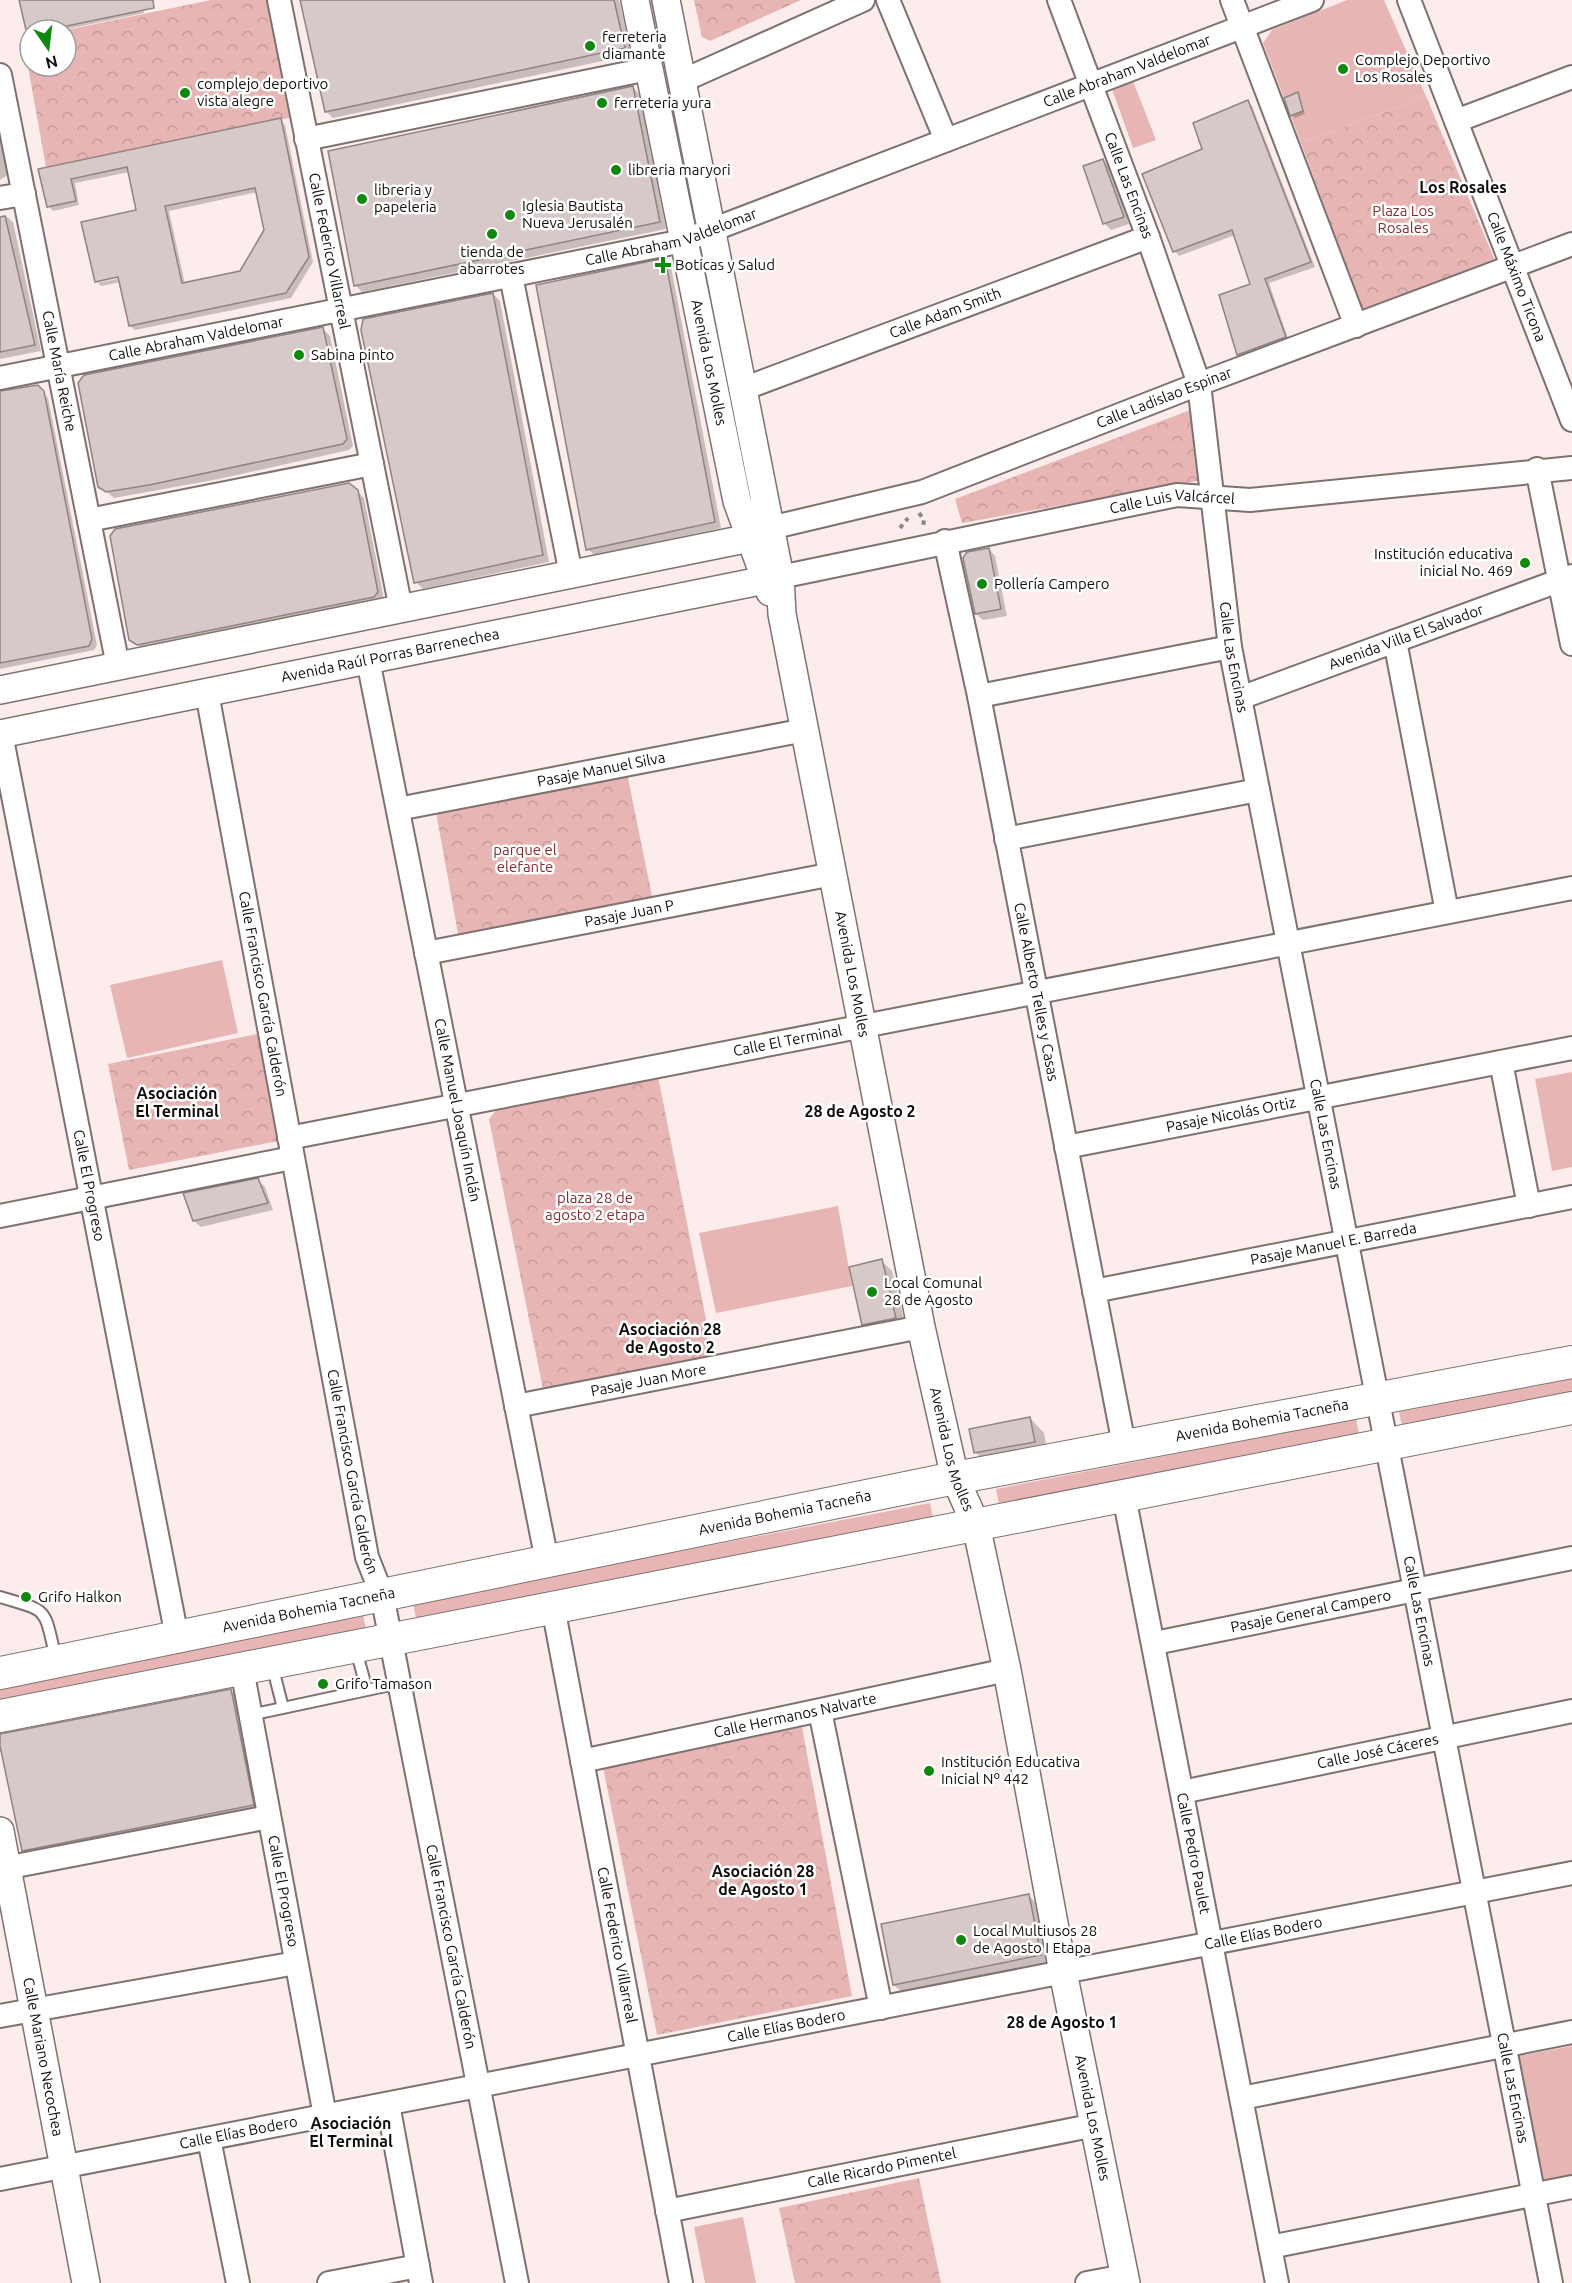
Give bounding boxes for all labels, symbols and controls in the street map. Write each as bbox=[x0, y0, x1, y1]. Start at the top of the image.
north arrow bbox=[18, 18, 78, 78]
place label: ferreteria diamante bbox=[602, 28, 667, 62]
street label: Calle Abraham Valdelomar bbox=[1040, 31, 1213, 110]
marker: ferreteria diamante bbox=[583, 39, 597, 53]
place label: Complejo Deportivo Los Rosales bbox=[1355, 51, 1490, 85]
text: N bbox=[44, 52, 60, 73]
marker: Complejo Deportivo Los Rosales bbox=[1336, 62, 1350, 76]
place label: complejo deportivo vista alegre bbox=[197, 75, 328, 109]
marker: complejo deportivo vista alegre bbox=[178, 86, 192, 100]
place label: ferreteria yura bbox=[614, 94, 711, 111]
marker: ferreteria yura bbox=[595, 96, 609, 110]
street label: Calle Las Encinas bbox=[1101, 130, 1157, 241]
place label: libreria maryori bbox=[628, 161, 731, 178]
marker: libreria maryori bbox=[609, 163, 623, 177]
street label: Calle Federico Villarreal bbox=[306, 171, 354, 331]
district label: Los Rosales bbox=[1419, 178, 1507, 196]
place label: libreria y papeleria bbox=[374, 181, 437, 215]
marker: libreria y papeleria bbox=[355, 192, 369, 206]
place label: Iglesia Bautista Nueva Jerusalén bbox=[522, 197, 633, 231]
park label: Plaza Los Rosales bbox=[1372, 202, 1434, 236]
street label: Calle Abraham Valdelomar bbox=[583, 204, 759, 268]
marker: Iglesia Bautista Nueva Jerusalén bbox=[503, 208, 517, 222]
street label: Calle Máximo Ticona bbox=[1484, 209, 1550, 344]
marker: tienda de abarrotes bbox=[485, 227, 499, 241]
place label: tienda de abarrotes bbox=[460, 243, 524, 277]
place label: Boticas y Salud bbox=[675, 256, 775, 273]
marker: Boticas y Salud bbox=[656, 258, 670, 272]
street label: Calle Adam Smith bbox=[887, 284, 1003, 341]
street label: Avenida Los Molles bbox=[688, 298, 730, 427]
street label: Calle María Reiche bbox=[39, 309, 80, 433]
street label: Calle Abraham Valdelomar bbox=[107, 312, 285, 364]
place label: Sabina pinto bbox=[311, 346, 394, 363]
marker: Sabina pinto bbox=[292, 348, 306, 362]
street label: Calle Ladislao Espinar bbox=[1094, 363, 1235, 431]
street label: Calle Luis Valcárcel bbox=[1108, 486, 1236, 517]
place label: Institución educativa inicial No. 469 bbox=[1374, 545, 1513, 579]
marker: Institución educativa inicial No. 469 bbox=[1518, 556, 1532, 570]
place label: Pollería Campero bbox=[994, 575, 1110, 592]
marker: Pollería Campero bbox=[975, 577, 989, 591]
street label: Avenida Villa El Salvador bbox=[1326, 600, 1486, 673]
street label: Calle Las Encinas bbox=[1217, 601, 1252, 714]
street label: Avenida Raúl Porras Barrenechea bbox=[279, 625, 501, 685]
street label: Pasaje Manuel Silva bbox=[536, 748, 667, 790]
park label: parque el elefante bbox=[493, 841, 557, 875]
street label: Calle Francisco García Calderón bbox=[236, 890, 291, 1098]
street label: Pasaje Juan P bbox=[583, 896, 675, 930]
street label: Calle Alberto Telles y Casas bbox=[1011, 901, 1062, 1082]
street label: Avenida Los Molles bbox=[832, 909, 873, 1038]
street label: Calle Manuel Joaquín Inclán bbox=[431, 1017, 484, 1203]
street label: Calle El Terminal bbox=[732, 1021, 844, 1059]
street label: Calle Las Encinas bbox=[1307, 1077, 1345, 1191]
district label: Asociación El Terminal bbox=[135, 1084, 219, 1120]
street label: Pasaje Nicolás Ortiz bbox=[1165, 1093, 1297, 1135]
district label: 28 de Agosto 2 bbox=[804, 1102, 916, 1120]
street label: Calle El Progreso bbox=[70, 1128, 109, 1243]
park label: plaza 28 de agosto 2 etapa bbox=[545, 1189, 645, 1223]
street label: Pasaje Manuel E. Barreda bbox=[1249, 1219, 1418, 1268]
place label: Local Comunal 28 de Agosto bbox=[884, 1274, 982, 1308]
marker: Local Comunal 28 de Agosto bbox=[865, 1285, 879, 1299]
district label: Asociación 28 de Agosto 2 bbox=[619, 1320, 721, 1356]
street label: Pasaje Juan More bbox=[589, 1360, 708, 1399]
street label: Calle Francisco García Calderón bbox=[324, 1368, 382, 1576]
street label: Avenida Los Molles bbox=[927, 1386, 978, 1514]
street label: Avenida Bohemia Tacneña bbox=[1174, 1395, 1350, 1444]
street label: Avenida Bohemia Tacneña bbox=[697, 1486, 873, 1538]
street label: Calle Las Encinas bbox=[1400, 1554, 1439, 1668]
street label: Avenida Bohemia Tacneña bbox=[221, 1584, 396, 1635]
street label: Pasaje General Campero bbox=[1229, 1586, 1392, 1635]
place label: Grifo Halkon bbox=[38, 1588, 122, 1605]
marker: Grifo Halkon bbox=[19, 1590, 33, 1604]
place label: Grifo Tamason bbox=[335, 1675, 432, 1692]
marker: Grifo Tamason bbox=[316, 1677, 330, 1691]
street label: Calle Hermanos Nalvarte bbox=[712, 1689, 878, 1741]
street label: Calle José Cáceres bbox=[1316, 1730, 1440, 1772]
place label: Institución Educativa Inicial Nº 442 bbox=[941, 1753, 1080, 1787]
marker: Institución Educativa Inicial Nº 442 bbox=[922, 1764, 936, 1778]
street label: Calle Pedro Paulet bbox=[1174, 1791, 1214, 1916]
street label: Calle El Progreso bbox=[265, 1834, 302, 1949]
street label: Calle Francisco García Calderón bbox=[423, 1843, 480, 2051]
district label: Asociación 28 de Agosto 1 bbox=[712, 1862, 814, 1898]
street label: Calle Federico Villarreal bbox=[594, 1865, 641, 2025]
street label: Calle Elías Bodero bbox=[1203, 1913, 1324, 1952]
place label: Local Multiusos 28 de Agosto I Etapa bbox=[973, 1922, 1097, 1956]
marker: Local Multiusos 28 de Agosto I Etapa bbox=[954, 1933, 968, 1947]
street label: Calle Mariano Necochea bbox=[20, 1976, 67, 2138]
street label: Calle Elías Bodero bbox=[726, 2006, 847, 2045]
district label: 28 de Agosto 1 bbox=[1006, 2013, 1118, 2031]
street label: Calle Las Encinas bbox=[1494, 2031, 1532, 2145]
street label: Avenida Los Molles bbox=[1072, 2053, 1114, 2182]
street label: Calle Elías Bodero bbox=[178, 2112, 299, 2152]
district label: Asociación El Terminal bbox=[309, 2114, 393, 2150]
street label: Calle Ricardo Pimentel bbox=[806, 2144, 958, 2191]

